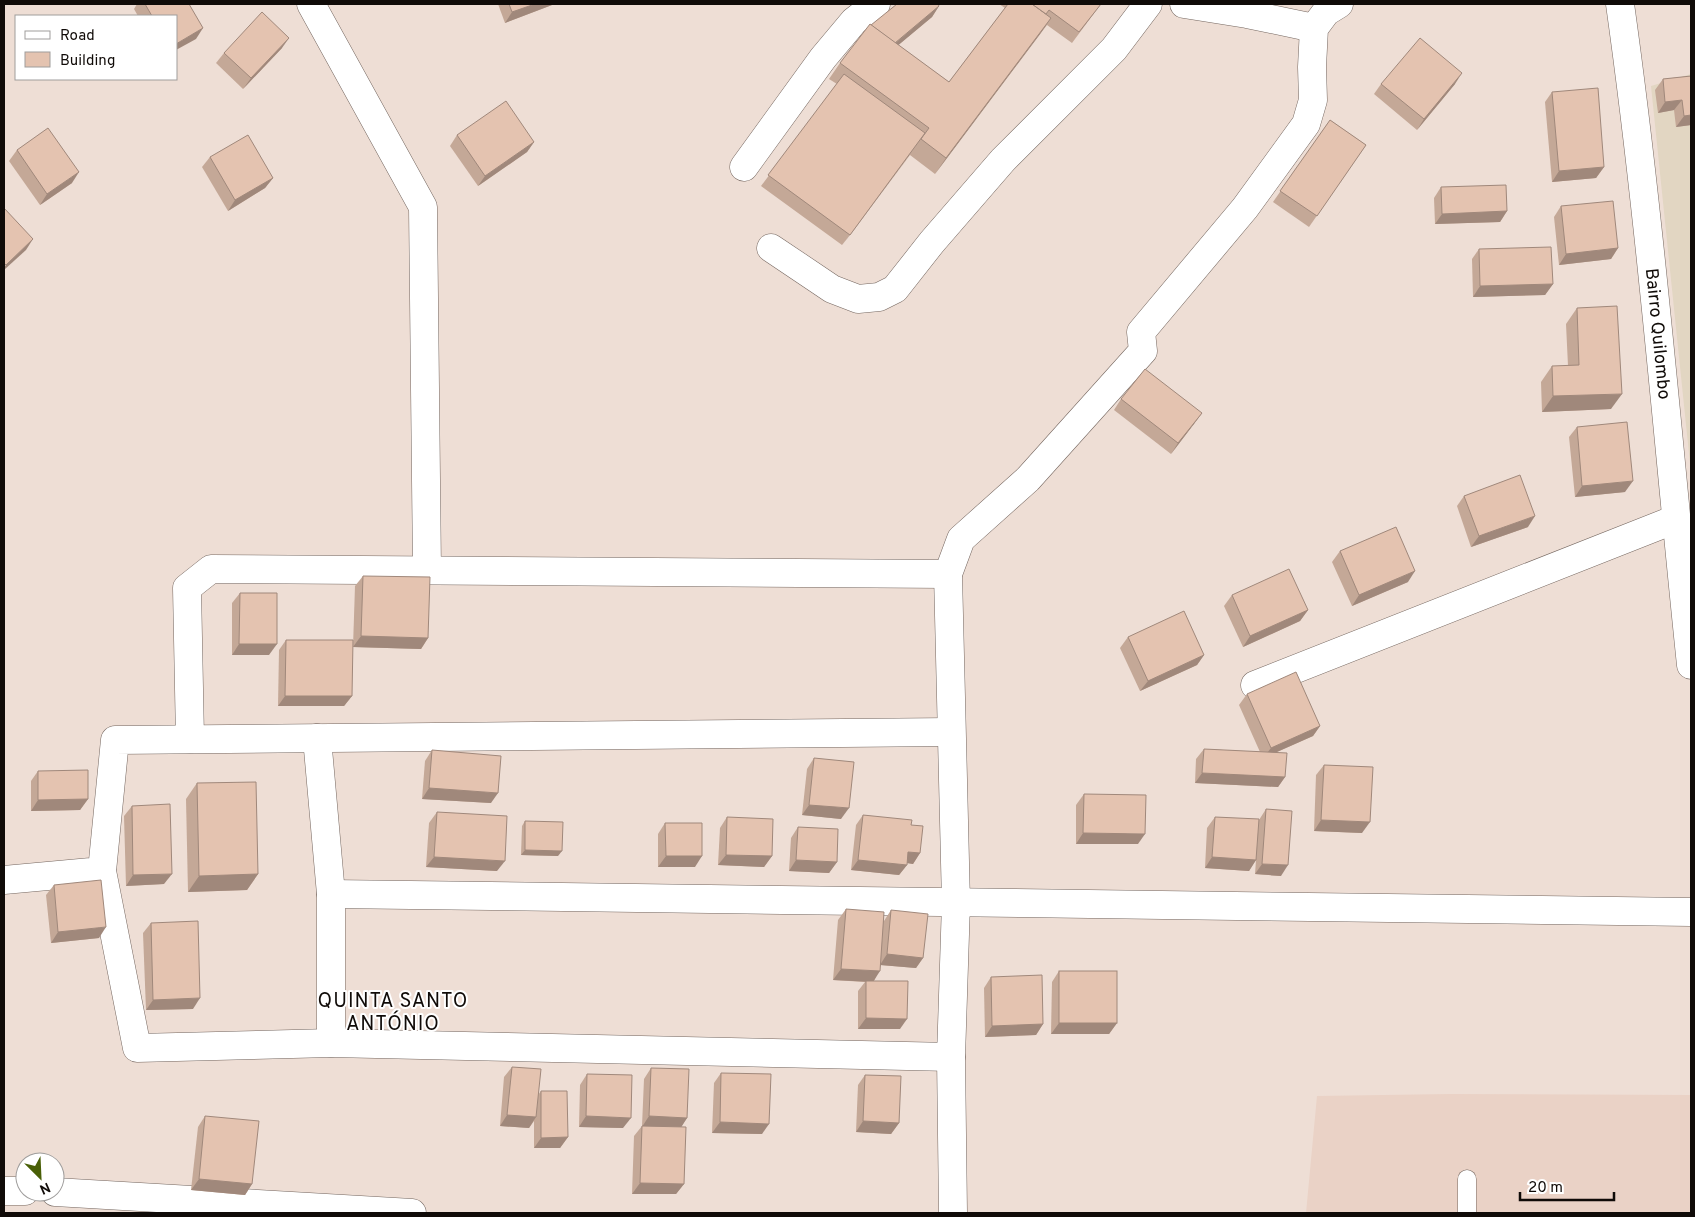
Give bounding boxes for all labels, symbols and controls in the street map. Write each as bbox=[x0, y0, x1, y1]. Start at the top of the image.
legend bbox=[15, 15, 178, 80]
text: Road bbox=[60, 27, 95, 46]
text: Building bbox=[60, 52, 115, 71]
street label: Bairro Quilombo bbox=[1639, 267, 1675, 401]
district label: QUINTA SANTO ANTÓNIO bbox=[318, 989, 468, 1038]
north arrow bbox=[15, 1152, 65, 1202]
scale bar bbox=[1520, 1170, 1614, 1202]
text: N bbox=[37, 1178, 53, 1197]
text: 20 m bbox=[1528, 1179, 1563, 1198]

